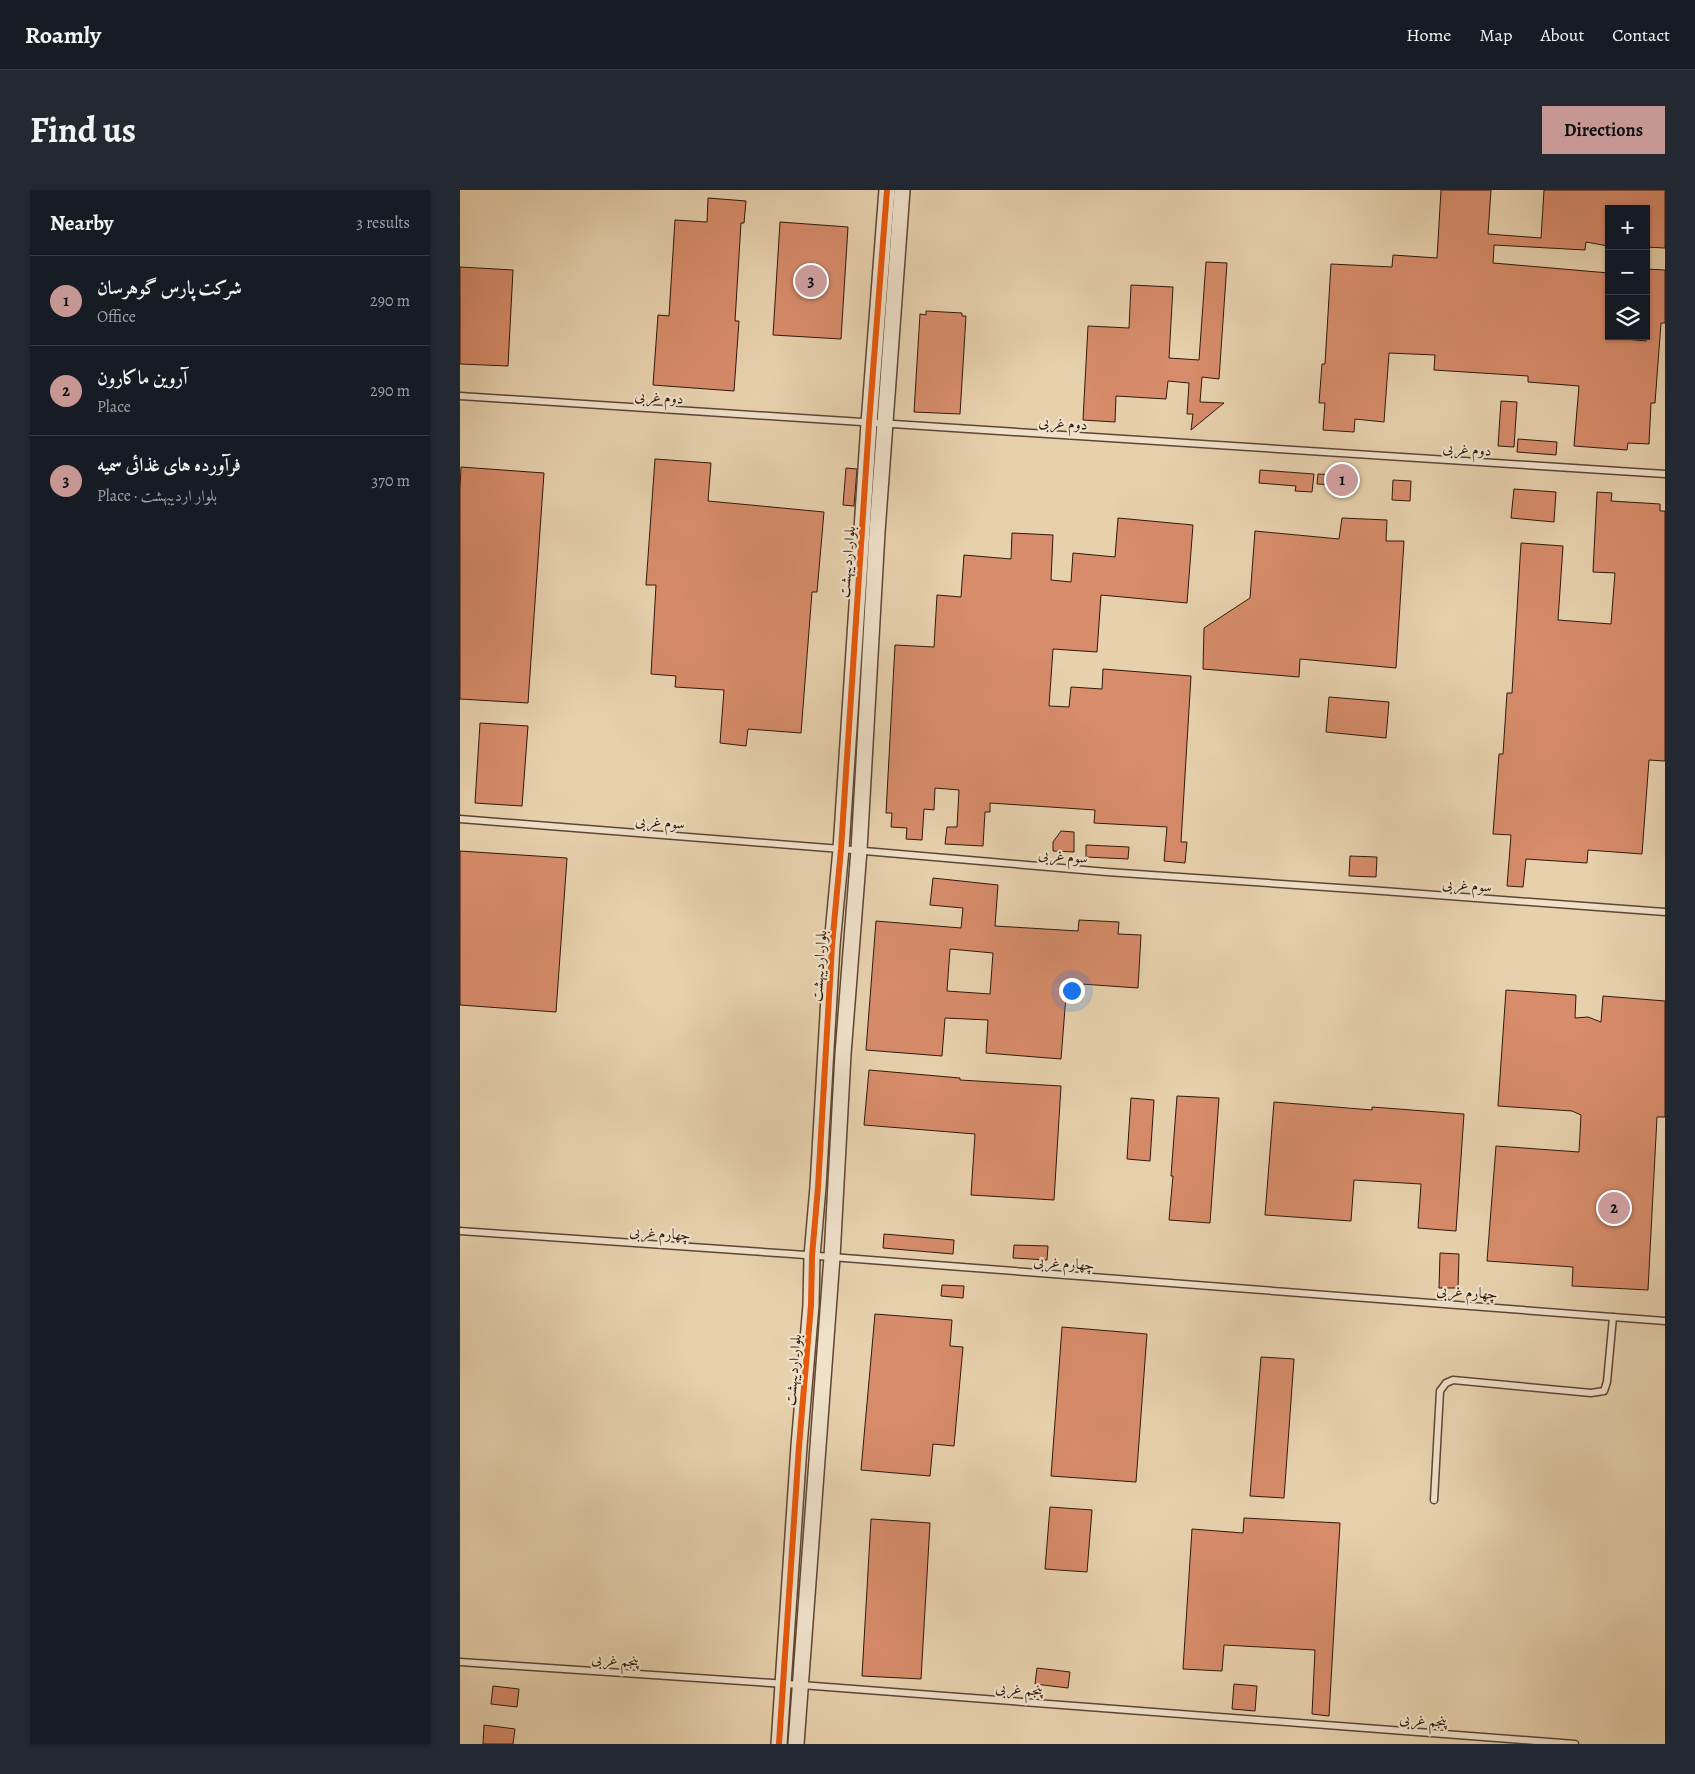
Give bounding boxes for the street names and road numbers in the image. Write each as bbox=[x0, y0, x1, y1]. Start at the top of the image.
street label: دوم غربی bbox=[634, 385, 684, 412]
street label: دوم غربی bbox=[1038, 411, 1088, 438]
street label: دوم غربی bbox=[1442, 437, 1492, 464]
street label: بلوار اردیبهشت bbox=[834, 525, 860, 599]
street label: سوم غربی bbox=[634, 810, 686, 837]
street label: سوم غربی bbox=[1037, 844, 1089, 871]
street label: سوم غربی bbox=[1441, 873, 1493, 900]
street label: بلوار اردیبهشت bbox=[807, 929, 831, 1003]
street label: چهارم غربی bbox=[628, 1221, 691, 1248]
street label: چهارم غربی bbox=[1032, 1251, 1095, 1278]
street label: چهارم غربی bbox=[1435, 1280, 1498, 1307]
street label: بلوار اردیبهشت bbox=[780, 1333, 806, 1407]
street label: پنجم غربی bbox=[590, 1648, 641, 1676]
street label: پنجم غربی bbox=[994, 1677, 1045, 1705]
street label: پنجم غربی bbox=[1398, 1708, 1449, 1736]

